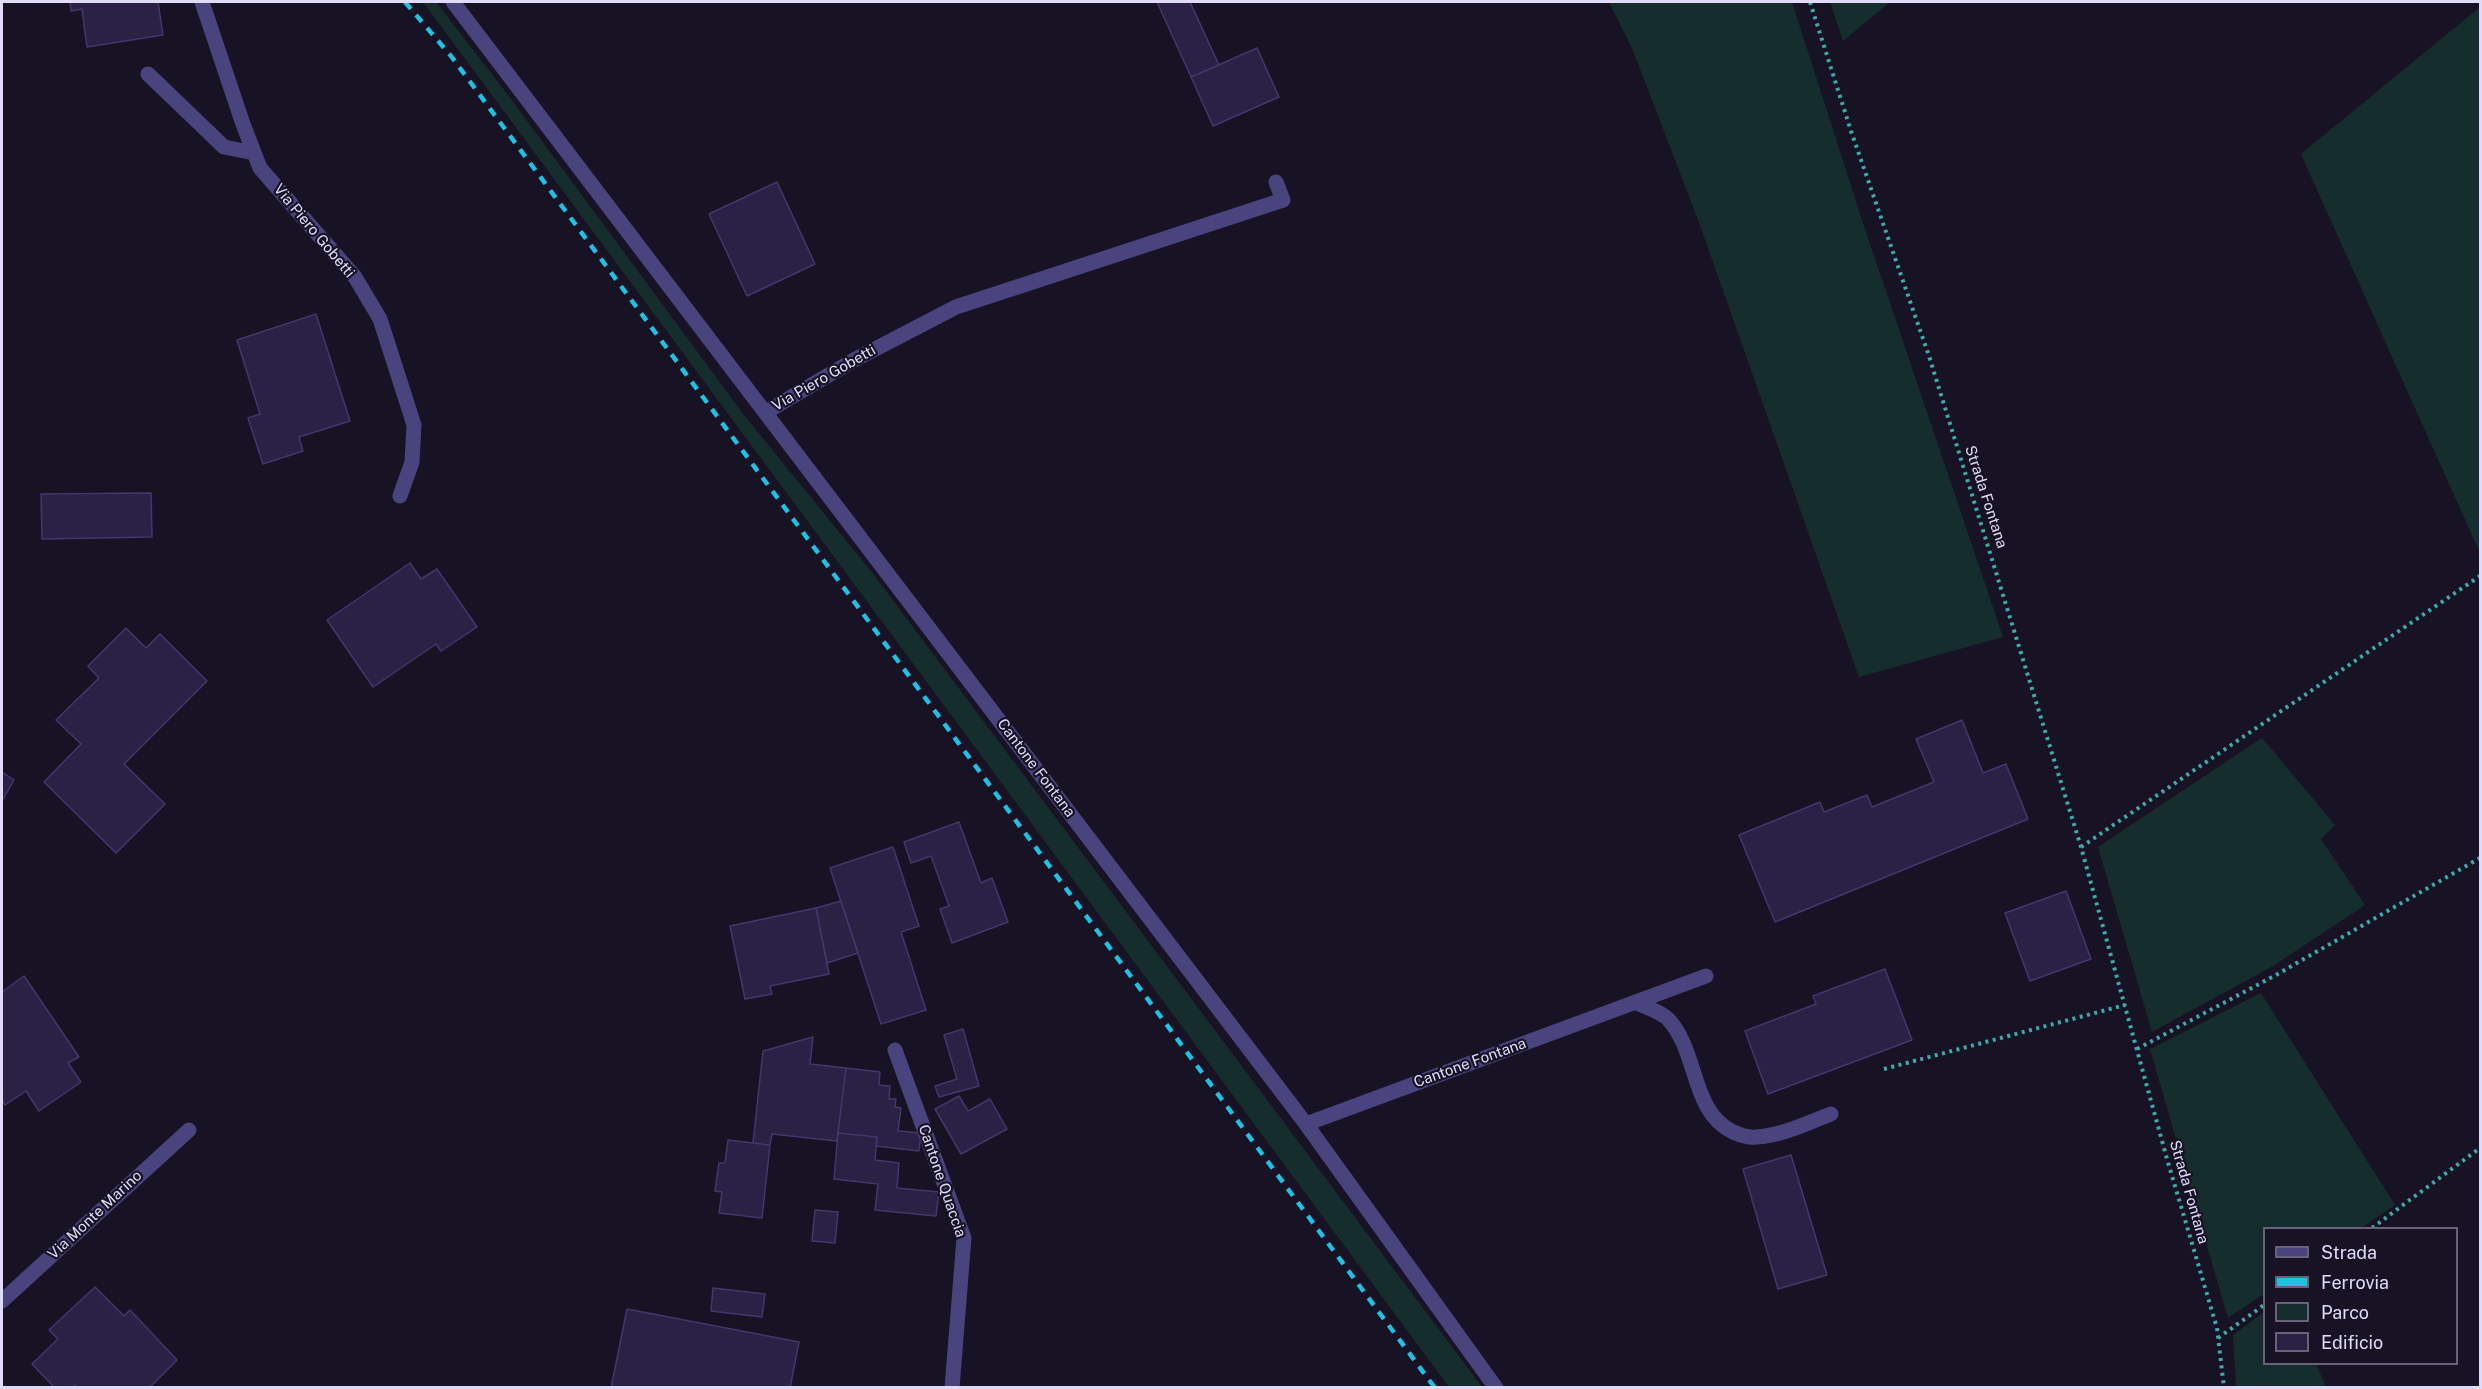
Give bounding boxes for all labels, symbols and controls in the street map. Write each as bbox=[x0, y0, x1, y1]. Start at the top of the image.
street label: Via Piero Gobetti bbox=[270, 181, 358, 281]
street label: Via Piero Gobetti bbox=[769, 341, 879, 415]
street label: Strada Fontana bbox=[1961, 443, 2011, 551]
street label: Cantone Fontana bbox=[993, 715, 1079, 821]
street label: Cantone Fontana bbox=[1411, 1034, 1529, 1092]
street label: Cantone Quaccia bbox=[914, 1122, 970, 1240]
street label: Strada Fontana bbox=[2166, 1138, 2212, 1246]
street label: Via Monte Marino bbox=[44, 1167, 146, 1263]
legend bbox=[2263, 1227, 2458, 1365]
text: Strada bbox=[2321, 1242, 2377, 1263]
text: Ferrovia bbox=[2321, 1272, 2389, 1293]
text: Parco bbox=[2321, 1302, 2369, 1323]
text: Edificio bbox=[2321, 1332, 2383, 1353]

